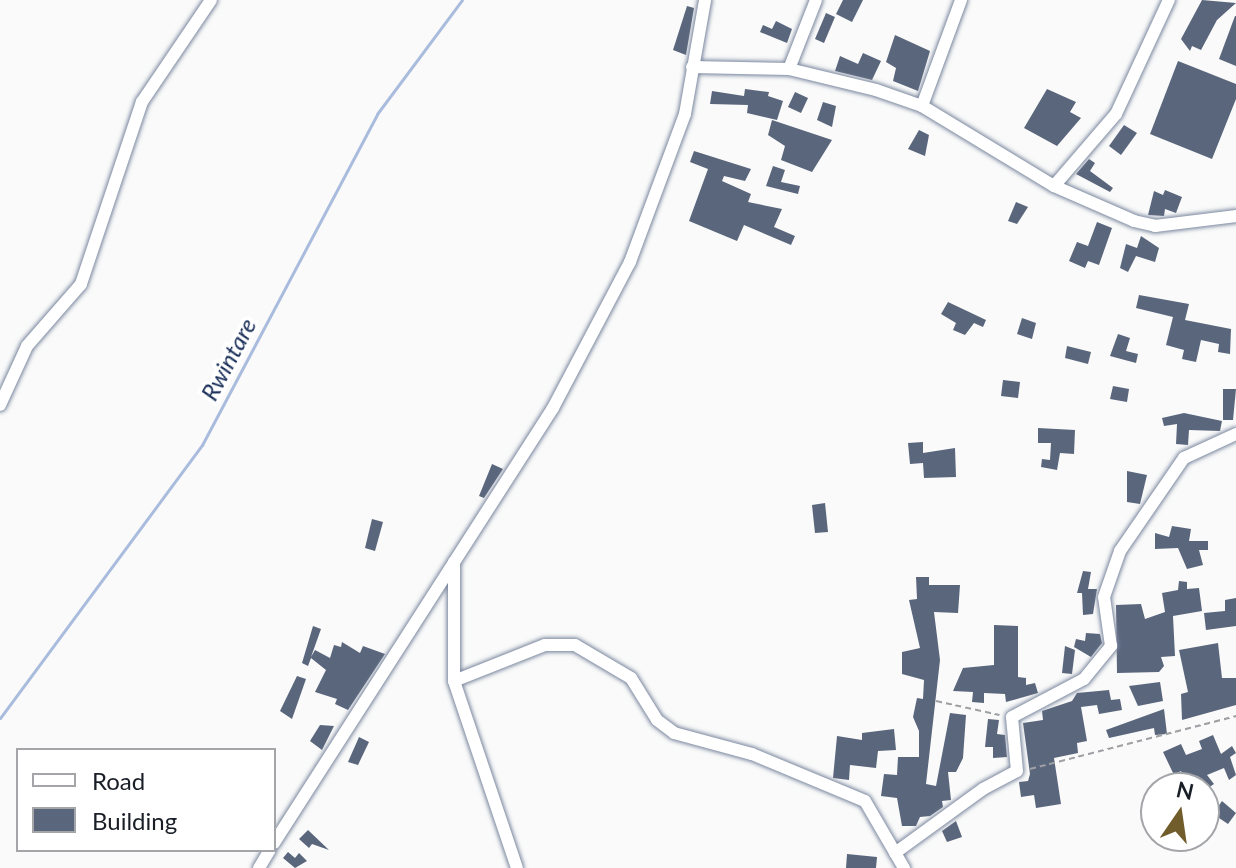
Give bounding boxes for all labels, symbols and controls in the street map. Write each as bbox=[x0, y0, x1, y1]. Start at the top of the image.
water label: Rwintare bbox=[194, 313, 262, 405]
legend bbox=[16, 748, 276, 852]
text: Road bbox=[92, 766, 145, 795]
north arrow bbox=[1140, 772, 1220, 852]
text: N bbox=[1174, 775, 1196, 805]
text: Building bbox=[92, 806, 177, 835]

